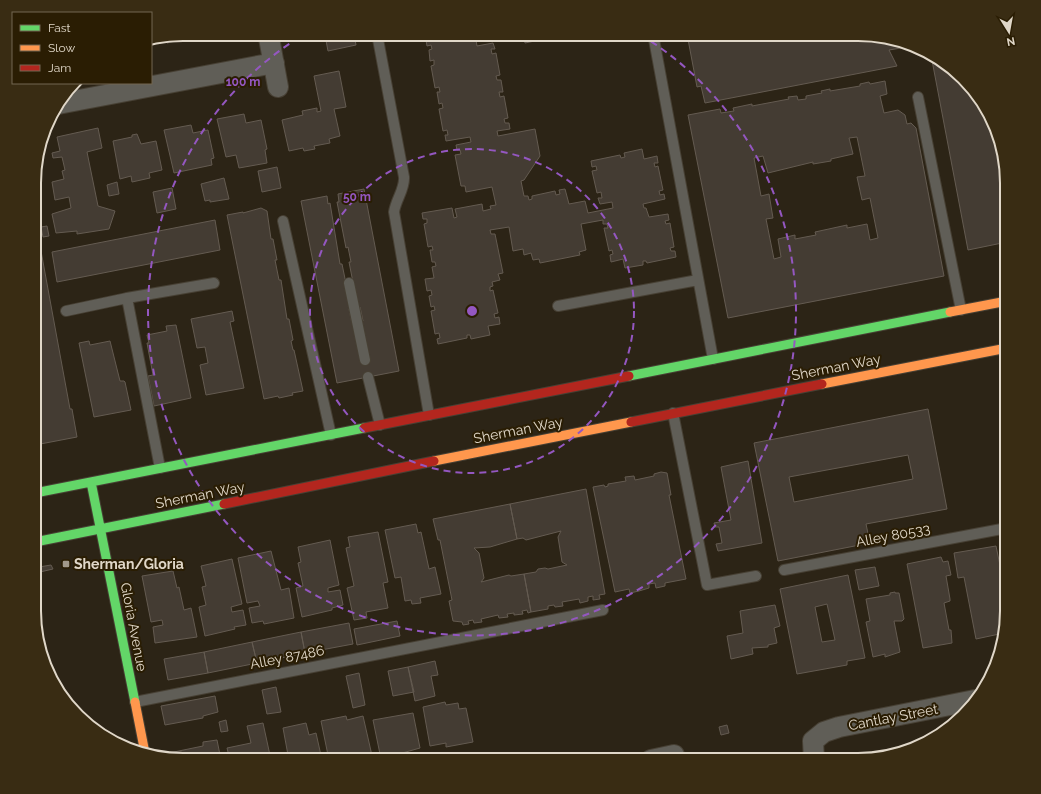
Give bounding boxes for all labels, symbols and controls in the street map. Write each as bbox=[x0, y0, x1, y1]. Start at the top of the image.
legend bbox=[12, 12, 152, 84]
north arrow bbox=[989, 12, 1029, 52]
text: Fast bbox=[48, 21, 71, 35]
text: N bbox=[1005, 34, 1016, 49]
text: Slow bbox=[48, 41, 75, 55]
text: Jam bbox=[48, 61, 71, 75]
text: 100 m bbox=[226, 75, 260, 89]
text: 50 m bbox=[343, 190, 371, 204]
centre of rings bbox=[465, 304, 479, 318]
street label: Sherman Way bbox=[790, 350, 882, 383]
street label: Sherman Way bbox=[472, 413, 564, 446]
street label: Sherman Way bbox=[154, 478, 246, 511]
street label: Alley 80533 bbox=[855, 520, 931, 550]
place label: Sherman/Gloria bbox=[74, 556, 184, 572]
marker: Sherman/Gloria bbox=[61, 559, 71, 569]
street label: Gloria Avenue bbox=[118, 581, 150, 673]
street label: Alley 87486 bbox=[248, 642, 326, 672]
street label: Cantlay Street bbox=[847, 700, 939, 734]

